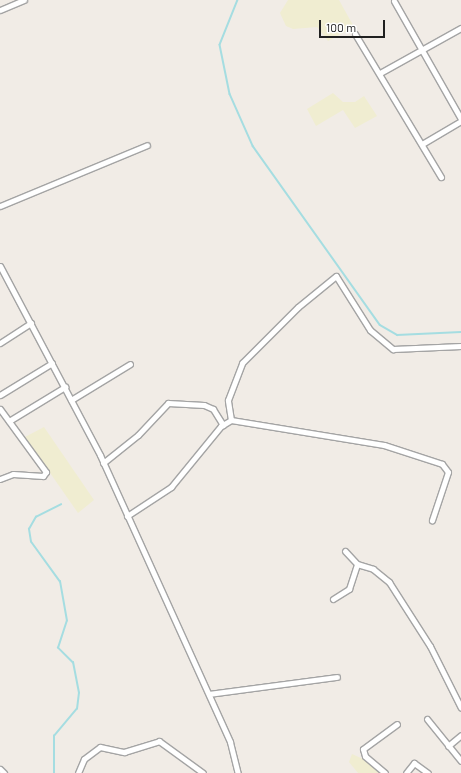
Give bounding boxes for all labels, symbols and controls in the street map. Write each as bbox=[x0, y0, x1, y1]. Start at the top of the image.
scale bar bbox=[321, 12, 387, 38]
text: 100 m bbox=[326, 20, 356, 34]

